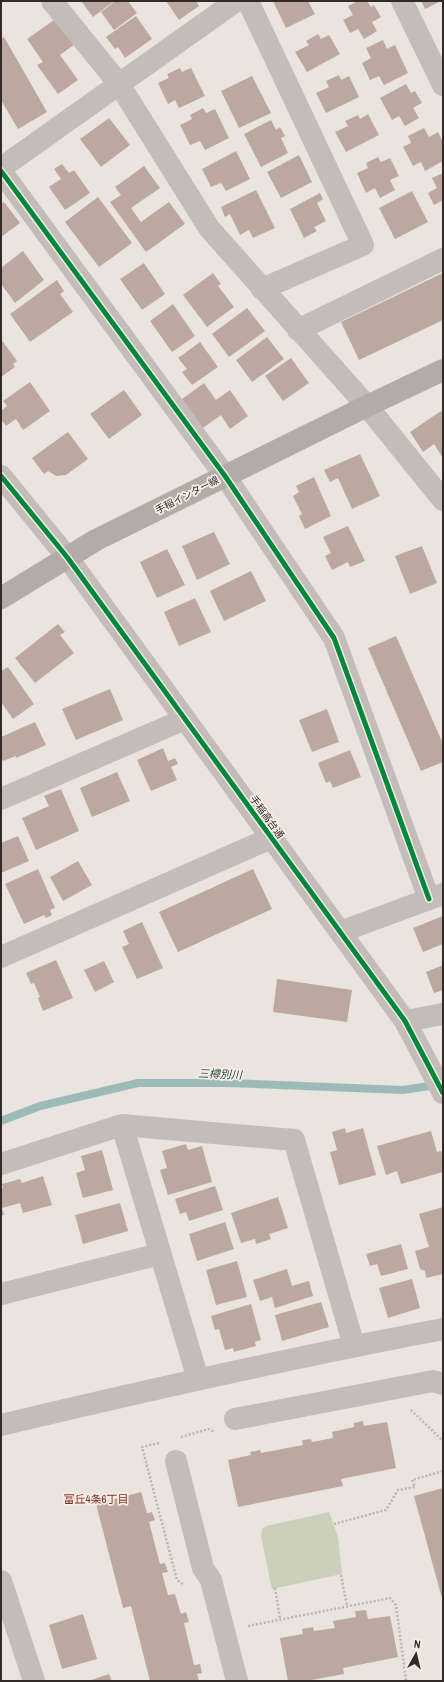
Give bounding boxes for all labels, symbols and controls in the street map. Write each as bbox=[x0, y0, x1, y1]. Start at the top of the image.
street label: 手稲インター線 bbox=[153, 473, 221, 517]
street label: 手稲高台通 bbox=[247, 793, 287, 841]
water label: 三樽別川 bbox=[198, 1066, 243, 1082]
district label: 富丘4条6丁目 bbox=[63, 1492, 129, 1506]
north arrow bbox=[396, 1634, 436, 1674]
text: N bbox=[413, 1637, 422, 1651]

